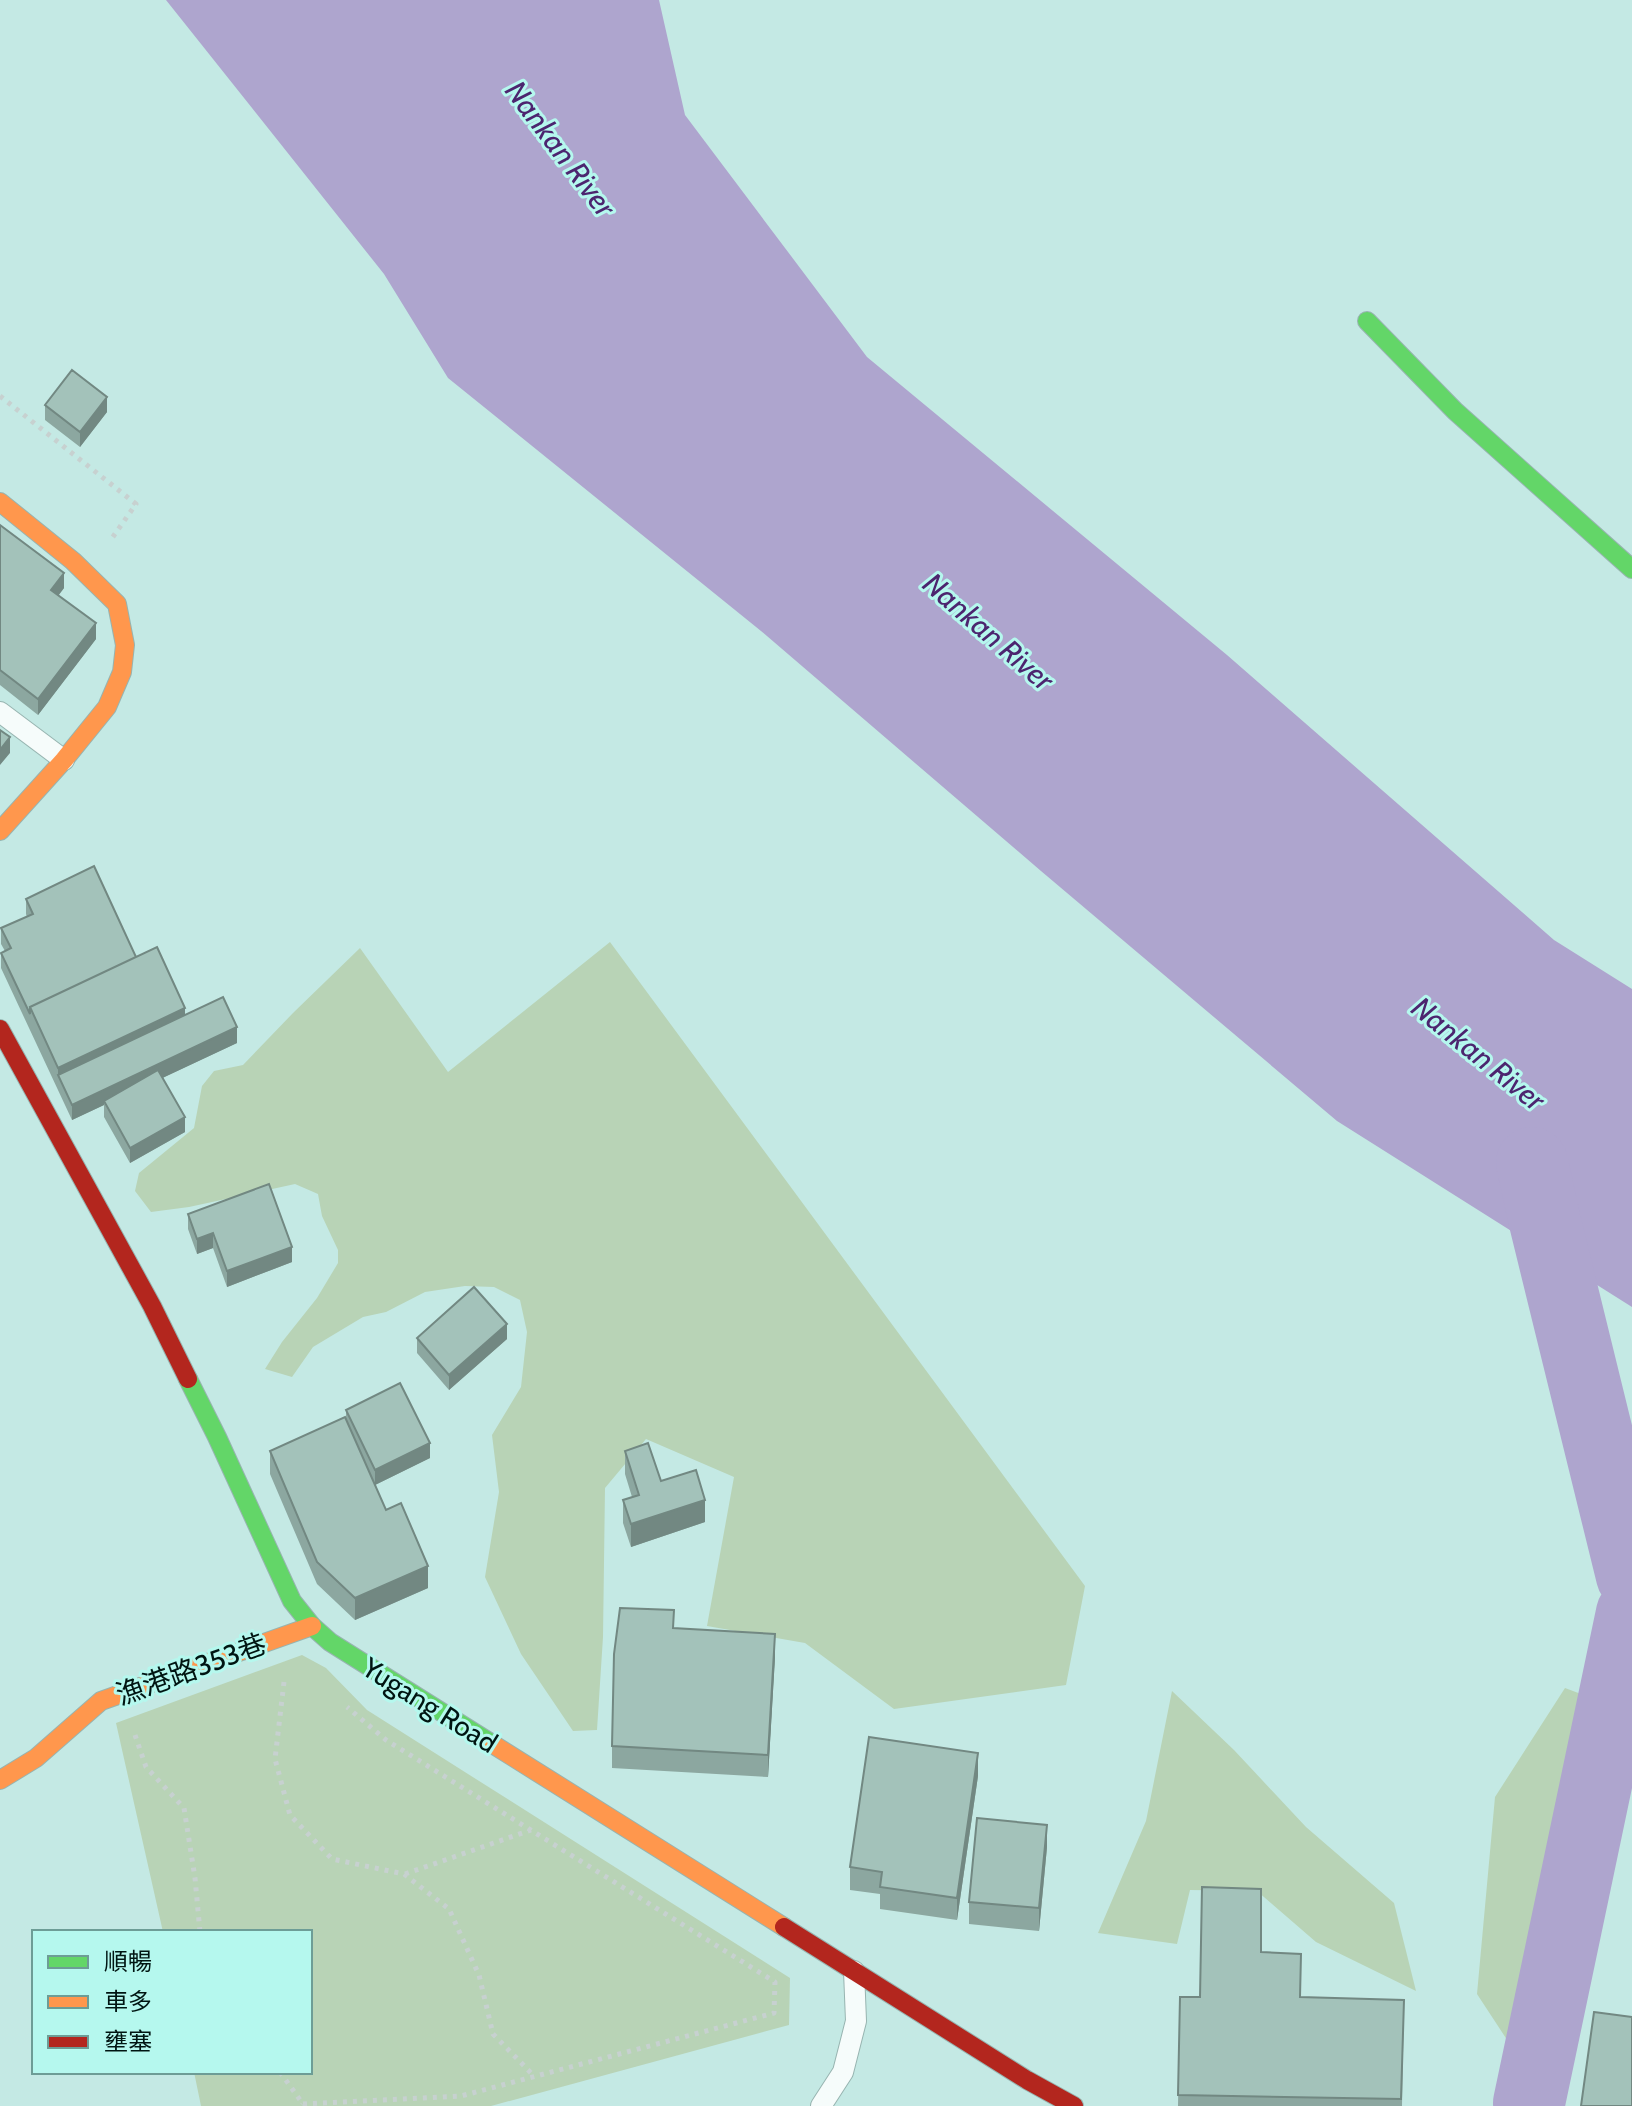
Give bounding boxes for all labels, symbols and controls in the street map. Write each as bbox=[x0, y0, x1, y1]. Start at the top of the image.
water label: Nankan River bbox=[497, 73, 625, 225]
water label: Nankan River bbox=[916, 565, 1062, 699]
water label: Nankan River bbox=[1404, 989, 1554, 1120]
street label: 漁港路353巷 bbox=[111, 1626, 271, 1712]
street label: Yugang Road bbox=[355, 1650, 504, 1760]
legend bbox=[32, 1930, 312, 2074]
text: 順暢 bbox=[104, 1947, 152, 1976]
text: 車多 bbox=[104, 1987, 152, 2016]
text: 壅塞 bbox=[104, 2027, 152, 2056]

